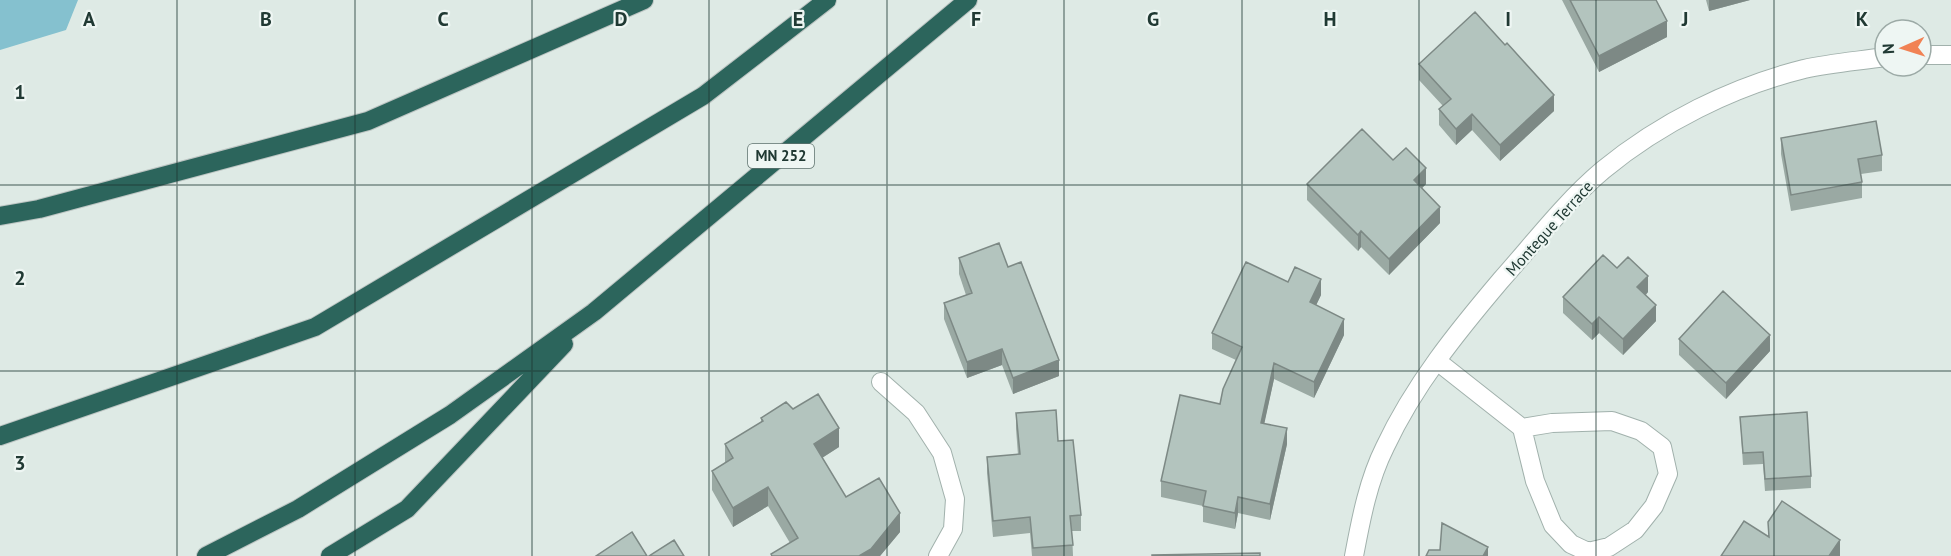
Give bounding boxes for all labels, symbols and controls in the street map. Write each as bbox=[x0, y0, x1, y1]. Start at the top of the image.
text: A bbox=[83, 6, 96, 32]
text: B bbox=[260, 6, 272, 32]
text: C bbox=[437, 6, 449, 32]
text: D bbox=[615, 6, 628, 32]
text: E bbox=[793, 6, 803, 32]
text: F bbox=[971, 6, 981, 32]
text: G bbox=[1147, 6, 1159, 32]
text: H bbox=[1323, 6, 1337, 32]
text: I bbox=[1505, 6, 1511, 32]
text: J bbox=[1681, 6, 1688, 32]
text: K bbox=[1856, 6, 1869, 32]
north arrow bbox=[1873, 18, 1933, 78]
text: N bbox=[1878, 43, 1898, 55]
text: 1 bbox=[14, 79, 26, 105]
road number: MN 252 bbox=[748, 144, 814, 168]
street label: Montegue Terrace bbox=[1501, 176, 1597, 280]
text: 2 bbox=[14, 265, 26, 291]
text: 3 bbox=[14, 450, 26, 476]

